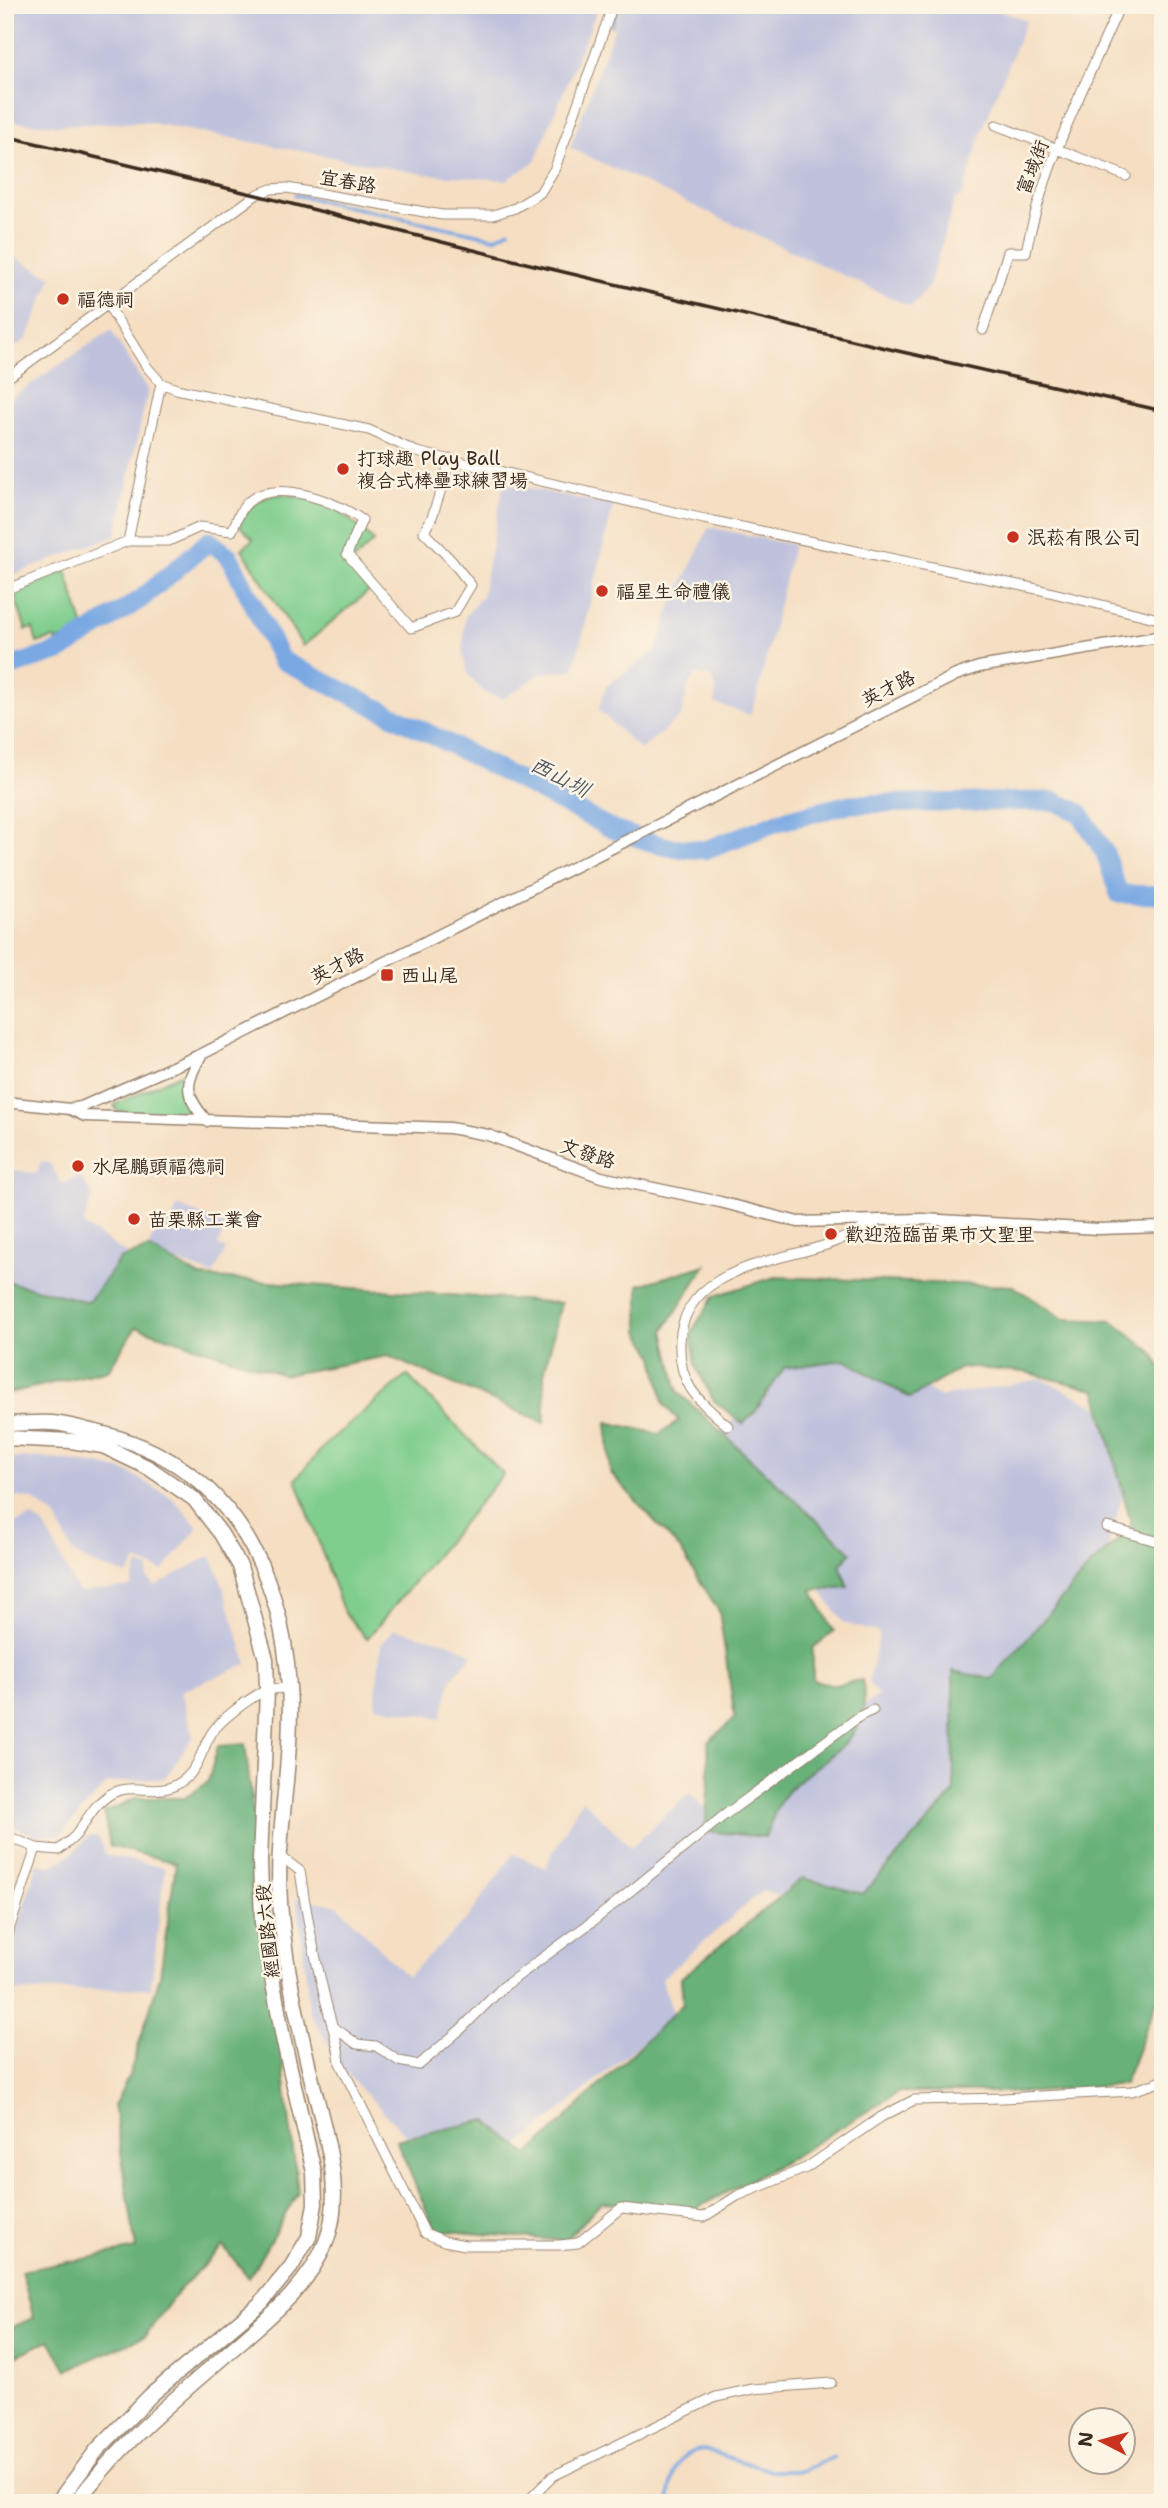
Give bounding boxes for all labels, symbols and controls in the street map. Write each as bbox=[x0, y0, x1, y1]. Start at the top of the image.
street label: 富域街 bbox=[1011, 136, 1054, 198]
street label: 宜春路 bbox=[318, 164, 378, 199]
place label: 福德祠 bbox=[77, 287, 134, 312]
marker: 福德祠 bbox=[55, 291, 71, 307]
place label: 打球趣 Play Ball 複合式棒壘球練習場 bbox=[357, 446, 528, 493]
marker: 打球趣 Play Ball 複合式棒壘球練習場 bbox=[335, 461, 351, 477]
place label: 泯菘有限公司 bbox=[1027, 525, 1141, 550]
marker: 泯菘有限公司 bbox=[1005, 529, 1021, 545]
place label: 福星生命禮儀 bbox=[616, 579, 730, 604]
marker: 福星生命禮儀 bbox=[594, 583, 610, 599]
street label: 英才路 bbox=[857, 664, 919, 713]
water label: 西山圳 bbox=[526, 750, 596, 805]
street label: 英才路 bbox=[306, 941, 368, 990]
place label: 西山尾 bbox=[401, 963, 458, 988]
marker: 西山尾 bbox=[379, 967, 395, 983]
street label: 文發路 bbox=[557, 1133, 619, 1174]
place label: 水尾鵬頭福德祠 bbox=[92, 1154, 225, 1179]
marker: 水尾鵬頭福德祠 bbox=[70, 1158, 86, 1174]
place label: 苗栗縣工業會 bbox=[148, 1207, 262, 1232]
marker: 苗栗縣工業會 bbox=[126, 1211, 142, 1227]
place label: 歡迎蒞臨苗栗市文聖里 bbox=[845, 1222, 1035, 1247]
marker: 歡迎蒞臨苗栗市文聖里 bbox=[823, 1226, 839, 1242]
street label: 經國路六段 bbox=[250, 1882, 285, 1980]
north arrow bbox=[1066, 2406, 1136, 2476]
text: N bbox=[1072, 2430, 1099, 2448]

